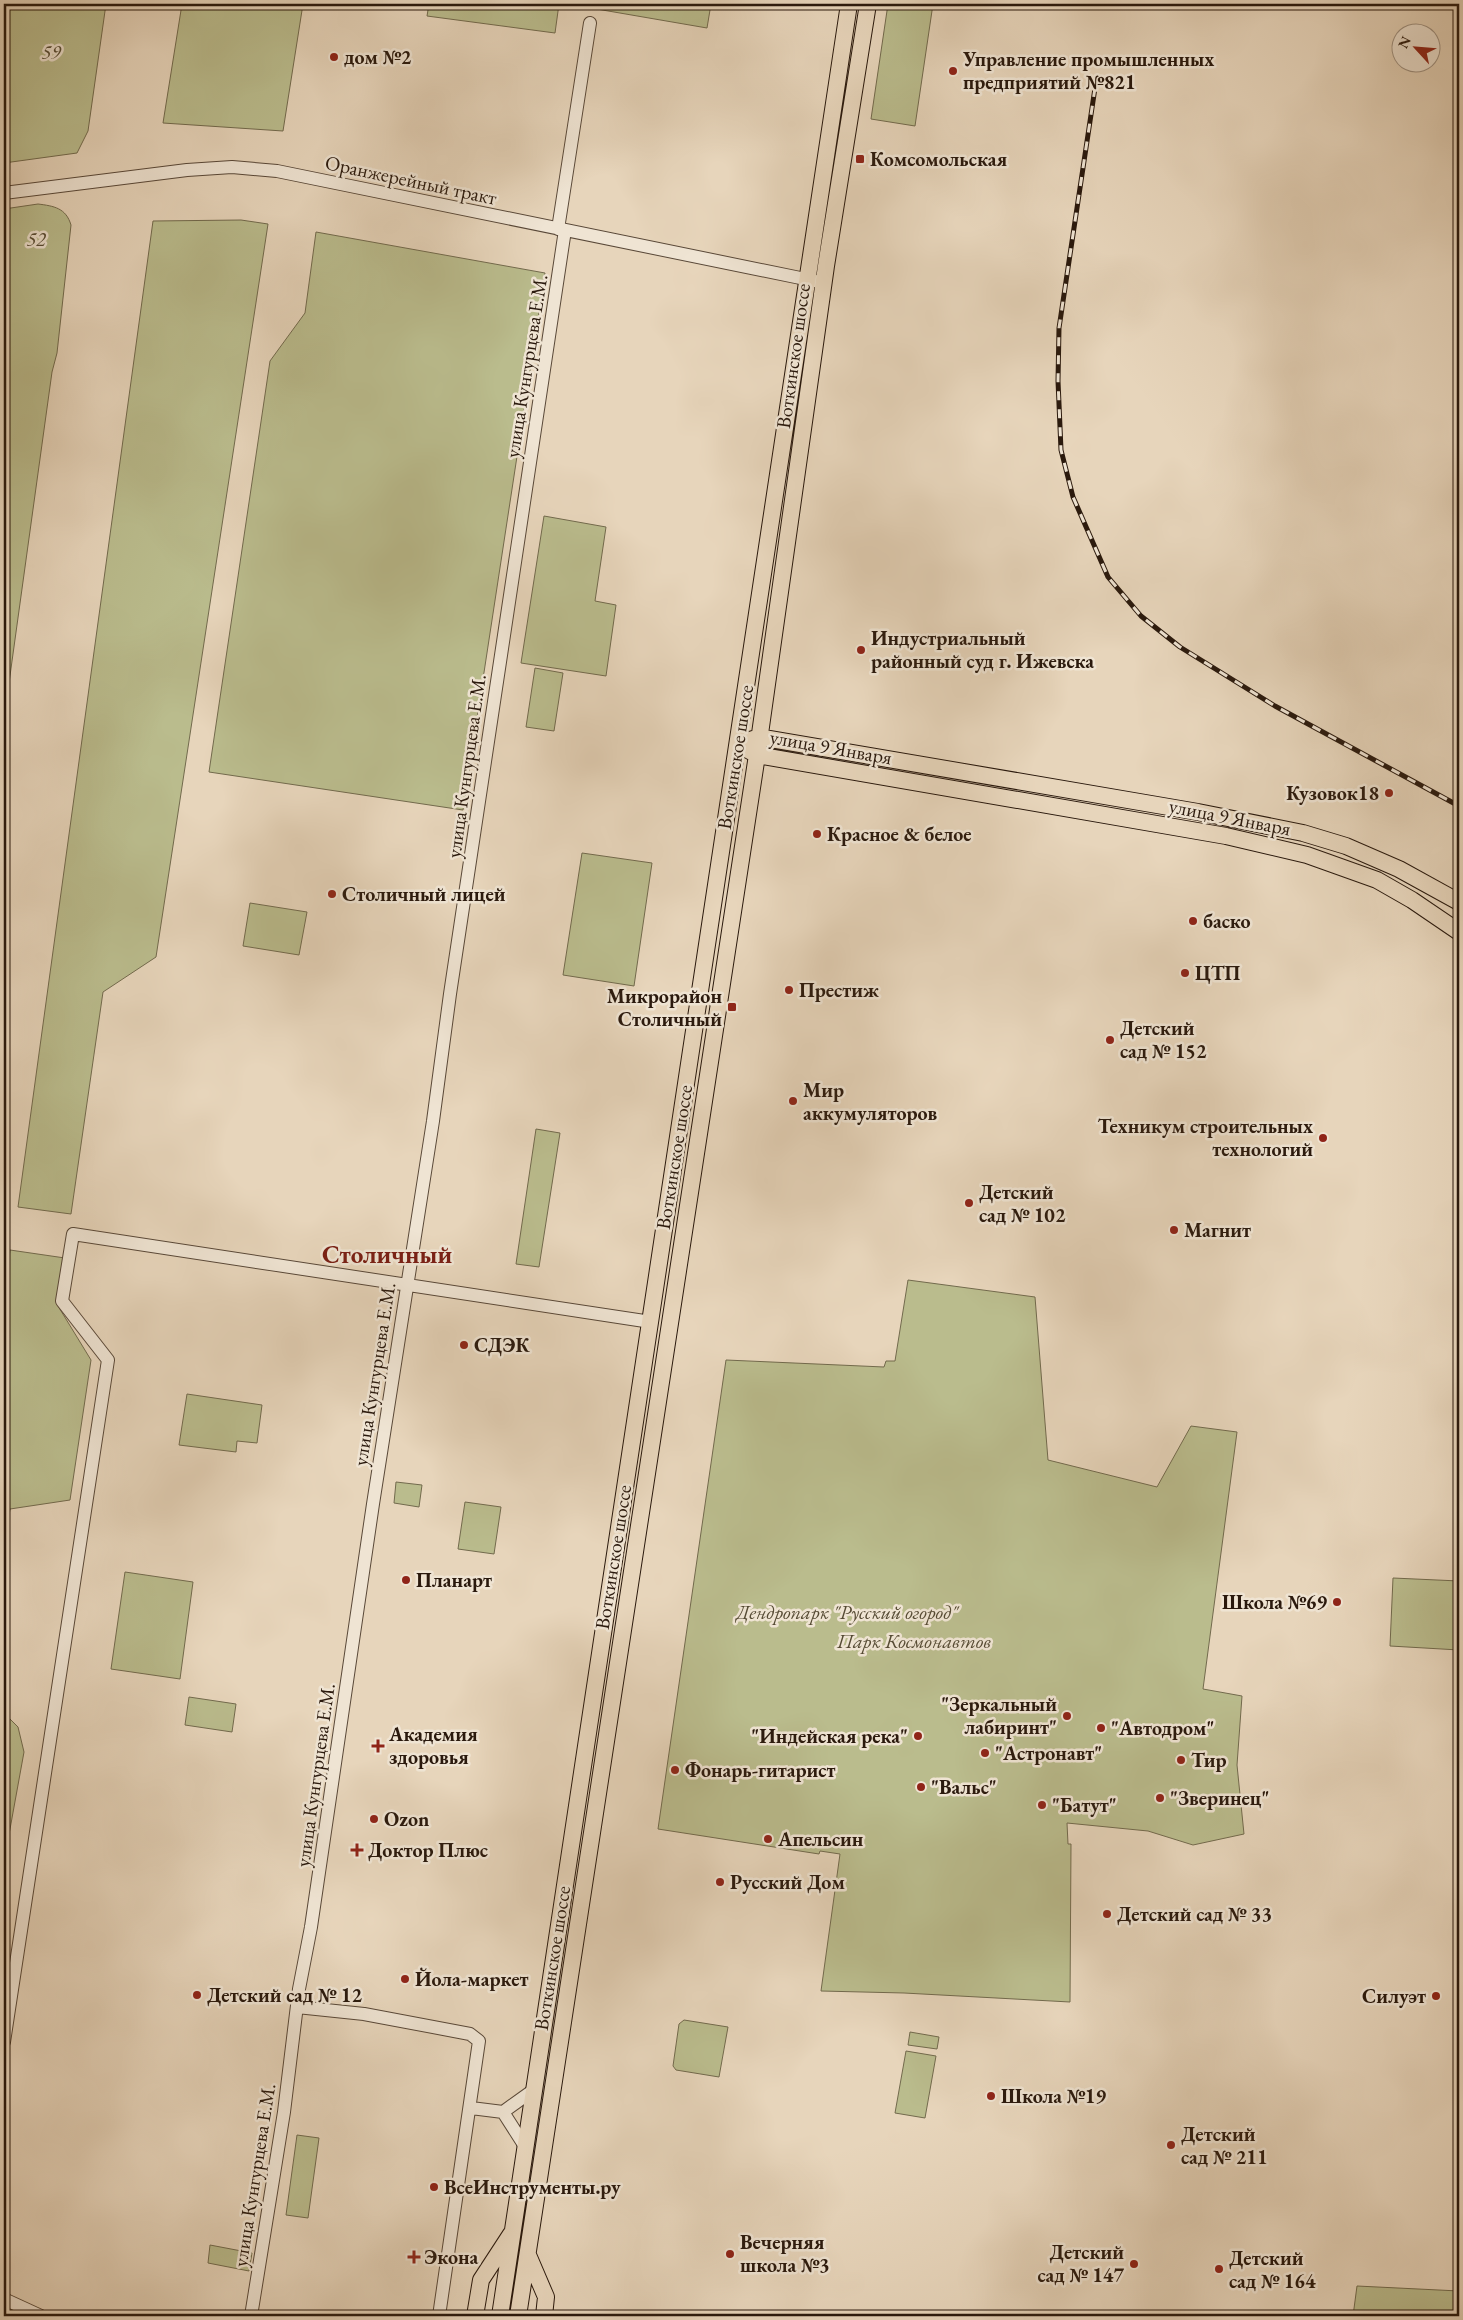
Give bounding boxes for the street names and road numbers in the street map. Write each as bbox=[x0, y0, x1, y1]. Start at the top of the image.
street label: Оранжерейный тракт bbox=[323, 149, 499, 211]
street label: улица Кунгурцева Е.М. bbox=[499, 272, 553, 460]
street label: Воткинское шоссе bbox=[770, 282, 816, 430]
street label: улица Кунгурцева Е.М. bbox=[440, 672, 492, 860]
street label: Воткинское шоссе bbox=[711, 683, 759, 831]
street label: улица 9 Января bbox=[768, 723, 894, 771]
street label: улица 9 Января bbox=[1167, 792, 1293, 842]
street label: Воткинское шоссе bbox=[650, 1083, 698, 1231]
street label: улица Кунгурцева Е.М. bbox=[347, 1280, 401, 1468]
street label: Воткинское шоссе bbox=[589, 1483, 637, 1631]
street label: улица Кунгурцева Е.М. bbox=[289, 1681, 341, 1869]
street label: Воткинское шоссе bbox=[528, 1884, 576, 2032]
street label: улица Кунгурцева Е.М. bbox=[227, 2081, 281, 2269]

